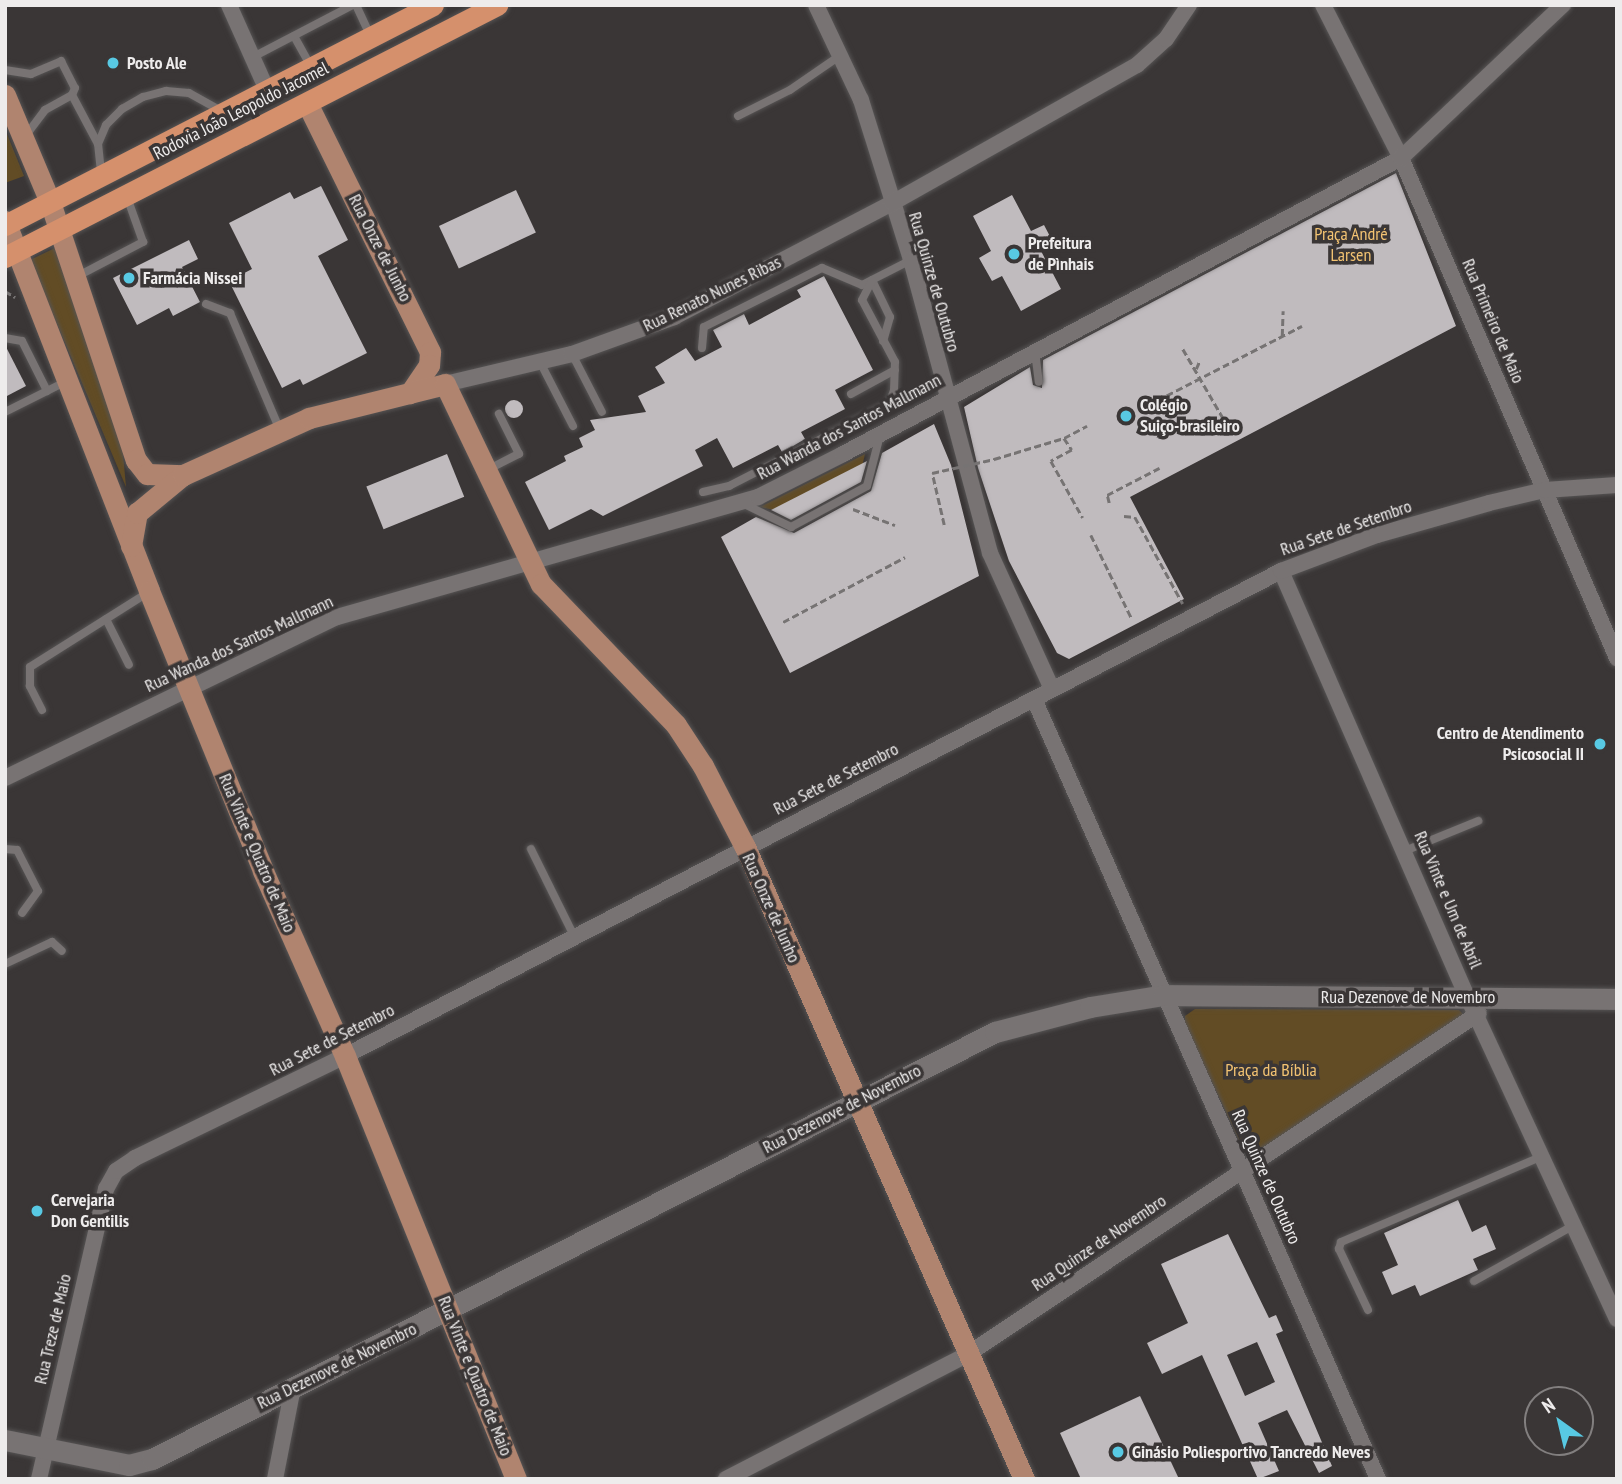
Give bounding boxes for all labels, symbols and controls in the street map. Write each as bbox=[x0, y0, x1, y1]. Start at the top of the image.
place label: Posto Ale bbox=[127, 52, 187, 74]
marker: Posto Ale bbox=[105, 55, 121, 71]
street label: Rodovia João Leopoldo Jacomel bbox=[150, 57, 332, 165]
street label: Rua Onze de Junho bbox=[344, 191, 416, 305]
street label: Rua Quinze de Outubro bbox=[904, 210, 964, 354]
park label: Praça André Larsen bbox=[1314, 224, 1388, 266]
place label: Prefeitura de Pìnhais bbox=[1028, 233, 1094, 276]
marker: Prefeitura de Pìnhais bbox=[1006, 246, 1022, 262]
street label: Rua Renato Nunes Ribas bbox=[640, 251, 784, 337]
street label: Rua Primeiro de Maio bbox=[1457, 256, 1529, 386]
place label: Farmácia Nissei bbox=[143, 267, 242, 289]
marker: Farmácia Nissei bbox=[121, 270, 137, 286]
street label: Rua Wanda dos Santos Mallmann bbox=[753, 369, 945, 485]
place label: Colégio Suiço-brasileiro bbox=[1140, 395, 1240, 438]
marker: Colégio Suiço-brasileiro bbox=[1118, 408, 1134, 424]
street label: Rua Sete de Setembro bbox=[1278, 495, 1414, 561]
street label: Rua Wanda dos Santos Mallmann bbox=[141, 591, 337, 697]
place label: Centro de Atendimento Psicosocial II bbox=[1436, 723, 1584, 766]
marker: Centro de Atendimento Psicosocial II bbox=[1590, 734, 1610, 754]
street label: Rua Sete de Setembro bbox=[770, 738, 902, 820]
street label: Rua Vinte e Quatro de Maio bbox=[214, 770, 300, 936]
street label: Rua Vinte e Um de Abril bbox=[1409, 828, 1487, 972]
street label: Rua Onze de Junho bbox=[737, 850, 805, 966]
street label: Rua Dezenove de Novembro bbox=[1321, 986, 1495, 1008]
street label: Rua Sete de Setembro bbox=[266, 999, 398, 1081]
park label: Praça da Bíblia bbox=[1225, 1059, 1317, 1081]
street label: Rua Dezenove de Novembro bbox=[759, 1060, 925, 1158]
street label: Rua Quinze de Outubro bbox=[1227, 1107, 1305, 1247]
place label: Cervejaria Don Gentilis bbox=[51, 1190, 129, 1232]
street label: Rua Quinze de Novembro bbox=[1028, 1190, 1170, 1296]
marker: Cervejaria Don Gentilis bbox=[29, 1203, 45, 1219]
street label: Rua Treze de Maio bbox=[30, 1271, 76, 1387]
street label: Rua Vinte e Quatro de Maio bbox=[433, 1293, 517, 1459]
street label: Rua Dezenove de Novembro bbox=[254, 1318, 420, 1414]
north arrow bbox=[1524, 1386, 1594, 1456]
text: N bbox=[1537, 1392, 1559, 1418]
place label: Ginásio Poliesportivo Tancredo Neves bbox=[1132, 1441, 1371, 1463]
marker: Ginásio Poliesportivo Tancredo Neves bbox=[1110, 1444, 1126, 1460]

